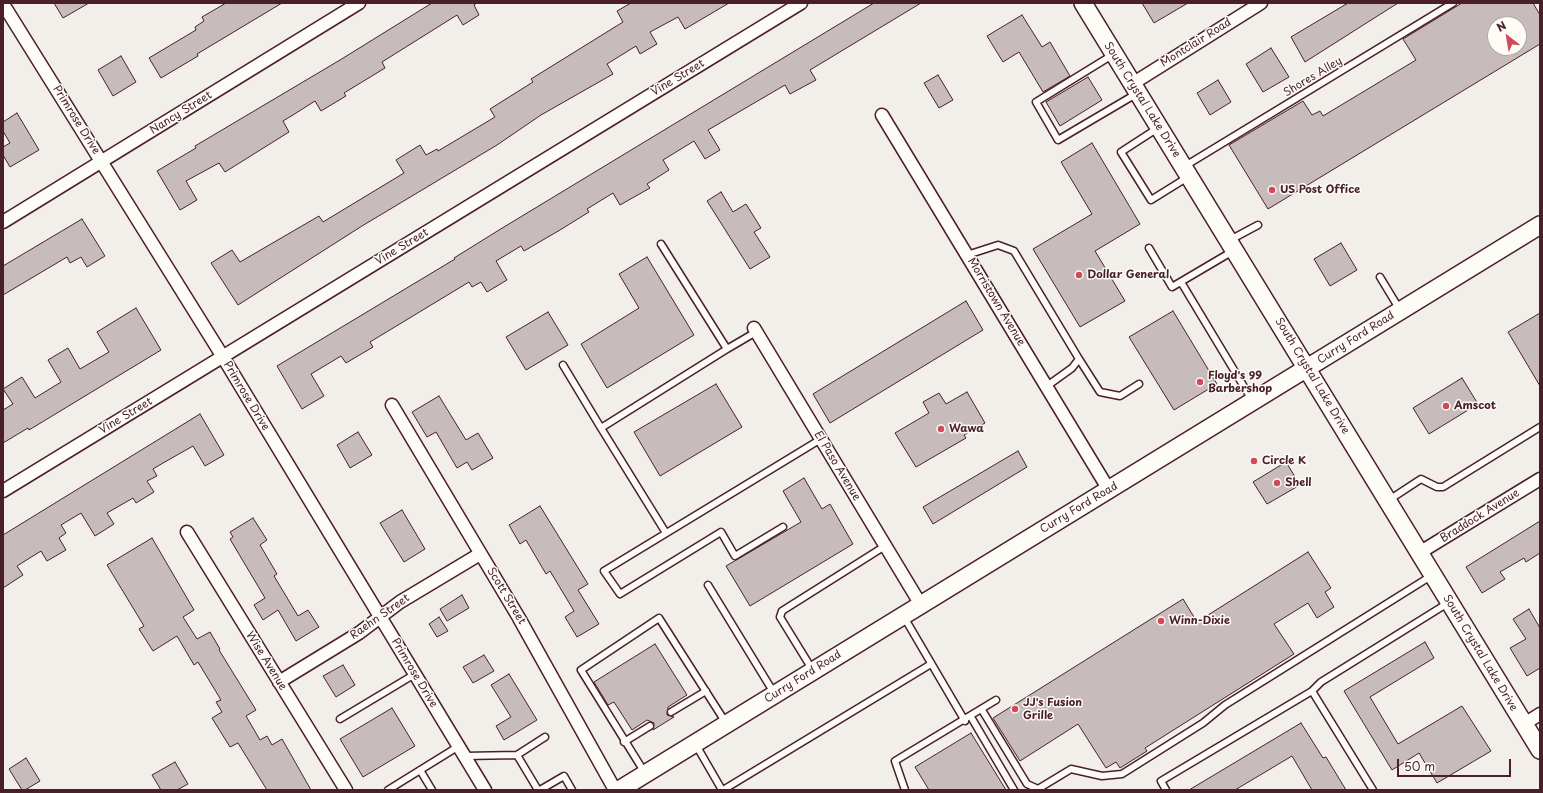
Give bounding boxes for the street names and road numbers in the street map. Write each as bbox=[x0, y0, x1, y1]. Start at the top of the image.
street label: Montclair Road bbox=[1158, 16, 1234, 70]
street label: South Crystal Lake Drive bbox=[1101, 40, 1183, 160]
street label: Shores Alley bbox=[1281, 54, 1345, 100]
street label: Vine Street bbox=[649, 57, 707, 99]
street label: Primrose Drive bbox=[50, 83, 102, 157]
street label: Nancy Street bbox=[148, 89, 214, 137]
street label: Vine Street bbox=[373, 226, 431, 268]
street label: Morristown Avenue bbox=[964, 255, 1028, 349]
street label: Curry Ford Road bbox=[1315, 309, 1397, 367]
street label: South Crystal Lake Drive bbox=[1272, 315, 1352, 437]
street label: Primrose Drive bbox=[220, 359, 272, 433]
street label: Vine Street bbox=[97, 395, 155, 437]
street label: El Paso Avenue bbox=[811, 429, 863, 503]
street label: Curry Ford Road bbox=[1038, 480, 1120, 536]
street label: Braddock Avenue bbox=[1438, 486, 1522, 546]
street label: Scott Street bbox=[484, 565, 528, 627]
street label: Raehn Street bbox=[348, 592, 412, 642]
street label: South Crystal Lake Drive bbox=[1440, 592, 1520, 714]
street label: Wise Avenue bbox=[243, 629, 289, 693]
street label: Primrose Drive bbox=[388, 636, 440, 710]
street label: Curry Ford Road bbox=[762, 648, 844, 706]

